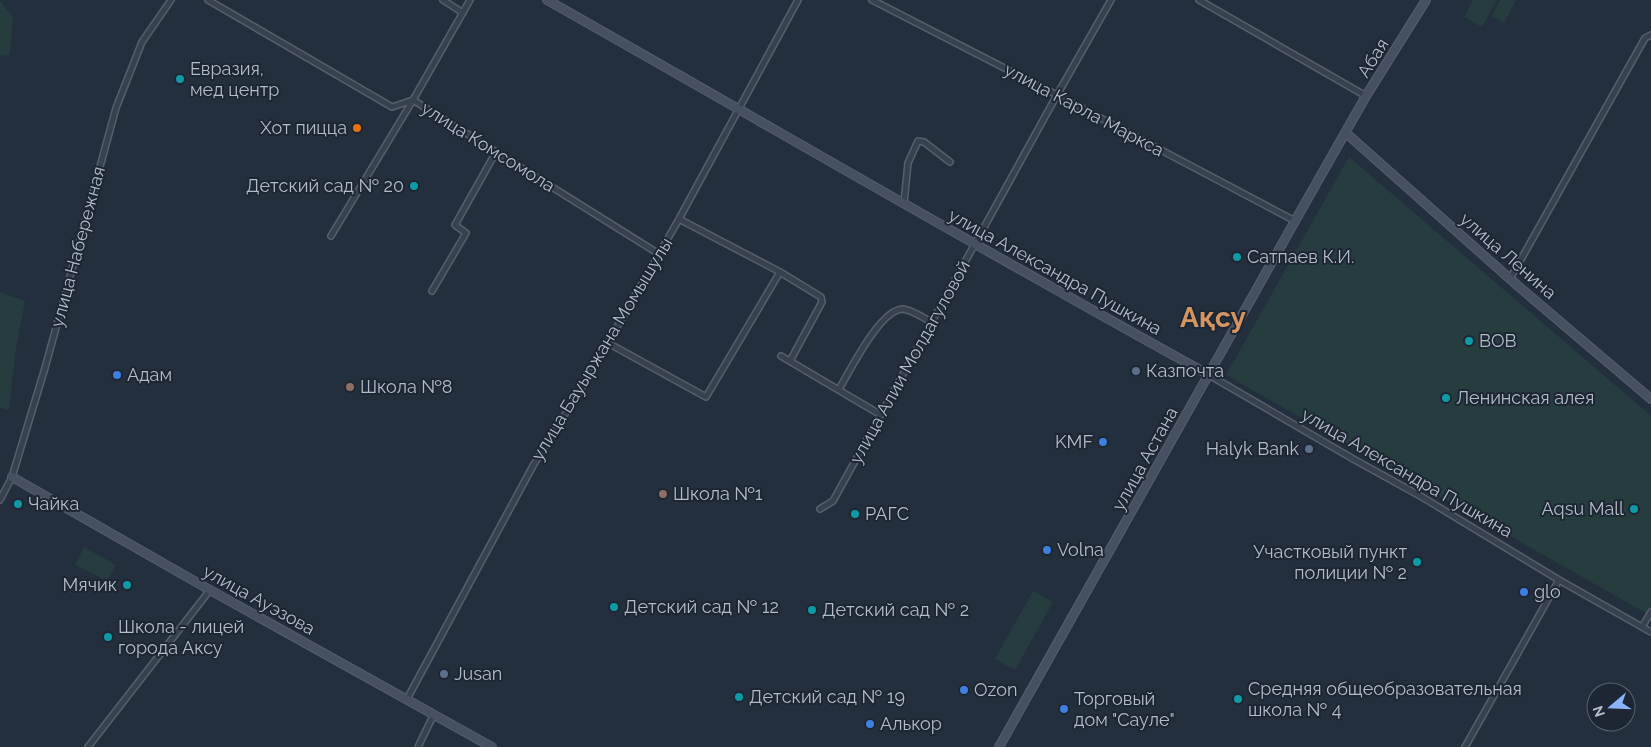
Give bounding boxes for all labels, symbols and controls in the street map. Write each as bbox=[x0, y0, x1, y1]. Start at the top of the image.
street label: Абая bbox=[1353, 34, 1393, 81]
place label: Евразия, мед центр bbox=[190, 58, 279, 100]
street label: улица Карла Маркса bbox=[1001, 59, 1168, 161]
marker: Евразия, мед центр bbox=[174, 73, 186, 85]
street label: улица Комсомола bbox=[418, 97, 559, 196]
place label: Хот пицца bbox=[260, 117, 347, 138]
marker: Хот пицца bbox=[351, 122, 363, 134]
street label: улица Набережная bbox=[46, 164, 109, 330]
place label: Детский сад № 20 bbox=[246, 175, 404, 196]
marker: Детский сад № 20 bbox=[408, 180, 420, 192]
street label: улица Александра Пушкина bbox=[945, 204, 1165, 339]
street label: улица Ленина bbox=[1456, 208, 1561, 303]
street label: улица Бауыржана Момышулы bbox=[527, 233, 677, 464]
place label: Сатпаев К.И. bbox=[1247, 246, 1354, 267]
marker: Сатпаев К.И. bbox=[1231, 251, 1243, 263]
street label: улица Алии Молдагуловой bbox=[845, 256, 974, 467]
district label: Ақсу bbox=[1180, 301, 1247, 334]
place label: ВОВ bbox=[1479, 330, 1517, 351]
marker: ВОВ bbox=[1463, 335, 1475, 347]
place label: Казпочта bbox=[1146, 360, 1224, 381]
place label: Адам bbox=[127, 364, 172, 385]
marker: Казпочта bbox=[1130, 365, 1142, 377]
marker: Адам bbox=[111, 369, 123, 381]
place label: Школа №8 bbox=[360, 376, 453, 397]
marker: Школа №8 bbox=[344, 381, 356, 393]
place label: Ленинская алея bbox=[1456, 387, 1594, 408]
marker: Ленинская алея bbox=[1440, 392, 1452, 404]
street label: улица Астана bbox=[1107, 403, 1182, 514]
street label: улица Александра Пушкина bbox=[1298, 403, 1517, 542]
place label: KMF bbox=[1055, 431, 1093, 452]
marker: KMF bbox=[1097, 436, 1109, 448]
place label: Halyk Bank bbox=[1206, 438, 1299, 459]
marker: Halyk Bank bbox=[1303, 443, 1315, 455]
place label: Школа №1 bbox=[673, 483, 763, 504]
marker: Школа №1 bbox=[657, 488, 669, 500]
place label: Чайка bbox=[28, 493, 79, 514]
marker: Чайка bbox=[12, 498, 24, 510]
place label: Аqsu Mall bbox=[1541, 498, 1624, 519]
place label: РАГС bbox=[865, 503, 909, 524]
marker: Аqsu Mall bbox=[1628, 503, 1640, 515]
marker: РАГС bbox=[849, 508, 861, 520]
place label: Volna bbox=[1057, 539, 1104, 560]
place label: Участковый пункт полиции № 2 bbox=[1253, 541, 1407, 583]
marker: Volna bbox=[1041, 544, 1053, 556]
marker: Участковый пункт полиции № 2 bbox=[1411, 556, 1423, 568]
street label: улица Ауэзова bbox=[200, 560, 319, 639]
place label: Мячик bbox=[63, 574, 117, 595]
marker: Мячик bbox=[121, 579, 133, 591]
place label: glo bbox=[1534, 581, 1561, 602]
marker: glo bbox=[1518, 586, 1530, 598]
place label: Детский сад № 12 bbox=[624, 596, 779, 617]
place label: Детский сад № 2 bbox=[822, 599, 969, 620]
marker: Детский сад № 12 bbox=[608, 601, 620, 613]
marker: Детский сад № 2 bbox=[806, 604, 818, 616]
place label: Школа - лицей города Аксу bbox=[118, 616, 244, 658]
marker: Школа - лицей города Аксу bbox=[102, 631, 114, 643]
place label: Jusan bbox=[454, 663, 502, 684]
marker: Jusan bbox=[438, 668, 450, 680]
place label: Средняя общеобразовательная школа № 4 bbox=[1248, 678, 1522, 720]
place label: Ozon bbox=[974, 679, 1017, 700]
north arrow bbox=[1586, 682, 1636, 732]
marker: Ozon bbox=[958, 684, 970, 696]
place label: Детский сад № 19 bbox=[749, 686, 905, 707]
place label: Торговый дом "Сауле" bbox=[1074, 688, 1175, 730]
marker: Детский сад № 19 bbox=[733, 691, 745, 703]
marker: Средняя общеобразовательная школа № 4 bbox=[1232, 693, 1244, 705]
marker: Торговый дом "Сауле" bbox=[1058, 703, 1070, 715]
text: N bbox=[1589, 704, 1608, 719]
place label: Алькор bbox=[880, 713, 942, 734]
marker: Алькор bbox=[864, 718, 876, 730]

